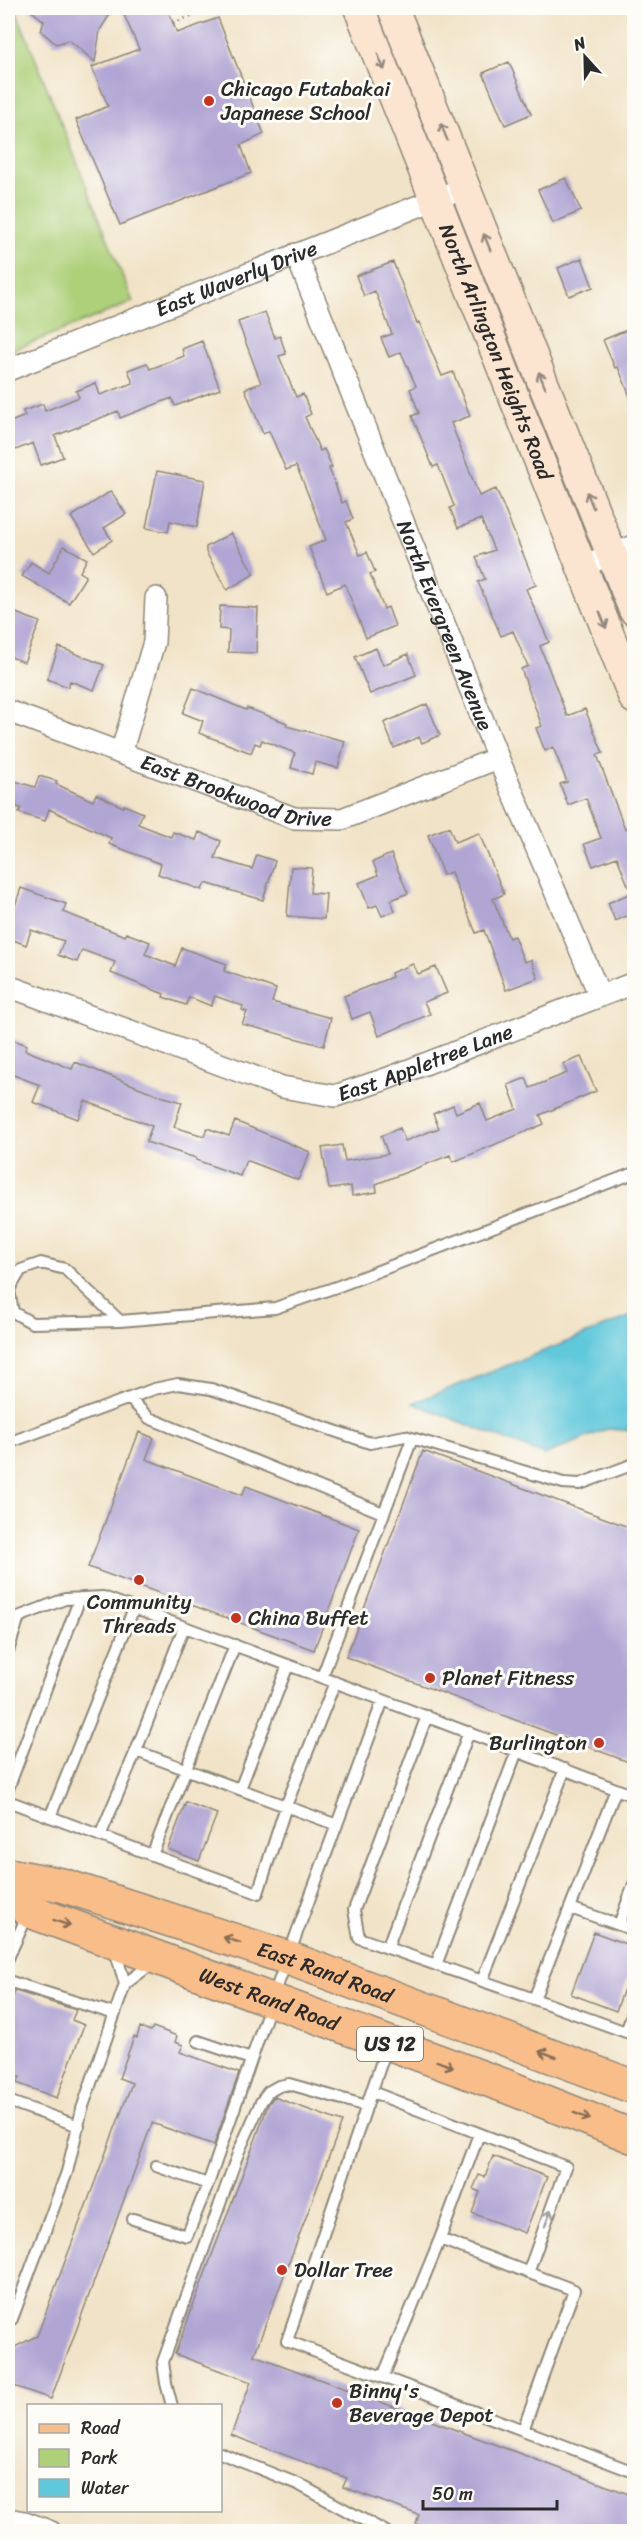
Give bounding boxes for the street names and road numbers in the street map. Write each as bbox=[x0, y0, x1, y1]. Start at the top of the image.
street label: North Arlington Heights Road bbox=[428, 218, 565, 488]
street label: East Waverly Drive bbox=[150, 229, 323, 328]
street label: North Evergreen Avenue bbox=[385, 514, 504, 736]
street label: East Brookwood Drive bbox=[135, 743, 333, 838]
street label: East Appletree Lane bbox=[333, 1012, 519, 1113]
street label: East Rand Road bbox=[252, 1930, 400, 2015]
street label: West Rand Road bbox=[194, 1956, 347, 2043]
road number: US 12 bbox=[357, 2027, 423, 2061]

